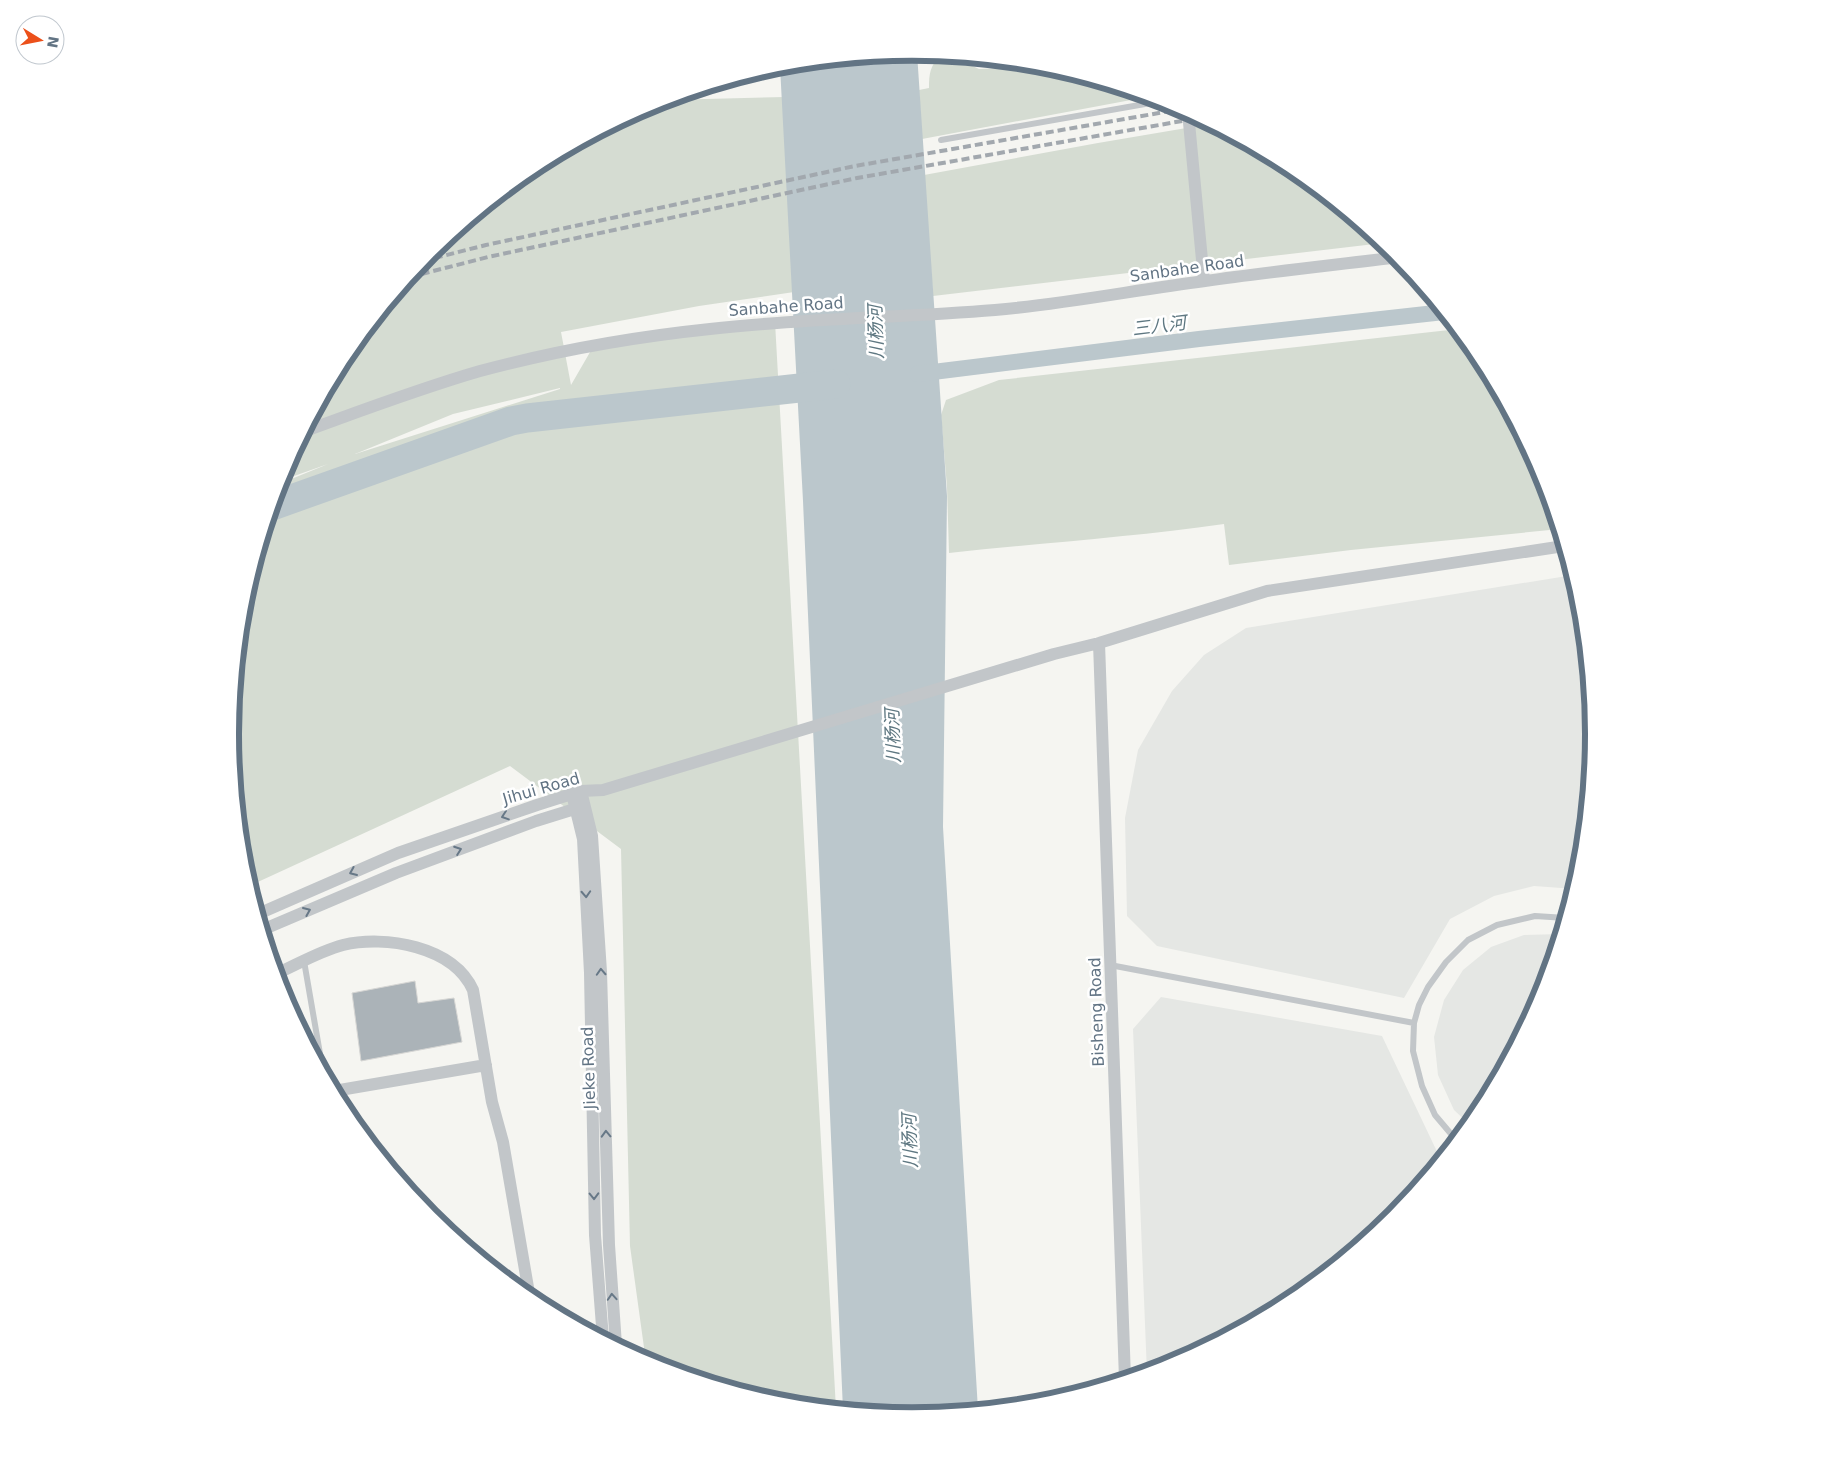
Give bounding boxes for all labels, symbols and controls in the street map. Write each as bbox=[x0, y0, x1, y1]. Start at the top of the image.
north arrow bbox=[15, 15, 65, 65]
text: N bbox=[44, 35, 62, 49]
street label: Sanbahe Road bbox=[1129, 251, 1245, 286]
street label: Sanbahe Road bbox=[728, 293, 844, 320]
water label: 川杨河 bbox=[864, 302, 887, 359]
water label: 三八河 bbox=[1131, 311, 1190, 339]
water label: 川杨河 bbox=[881, 706, 904, 763]
street label: Jihui Road bbox=[500, 768, 582, 809]
one-way arrow bbox=[502, 810, 510, 820]
one-way arrow bbox=[453, 846, 462, 856]
one-way arrow bbox=[349, 866, 358, 877]
one-way arrow bbox=[580, 890, 591, 898]
one-way arrow bbox=[302, 906, 311, 917]
street label: Bisheng Road bbox=[1085, 957, 1108, 1067]
one-way arrow bbox=[596, 968, 607, 976]
street label: Jieke Road bbox=[578, 1026, 599, 1111]
water label: 川杨河 bbox=[898, 1111, 921, 1168]
one-way arrow bbox=[601, 1130, 611, 1138]
one-way arrow bbox=[589, 1192, 599, 1200]
one-way arrow bbox=[607, 1292, 618, 1300]

